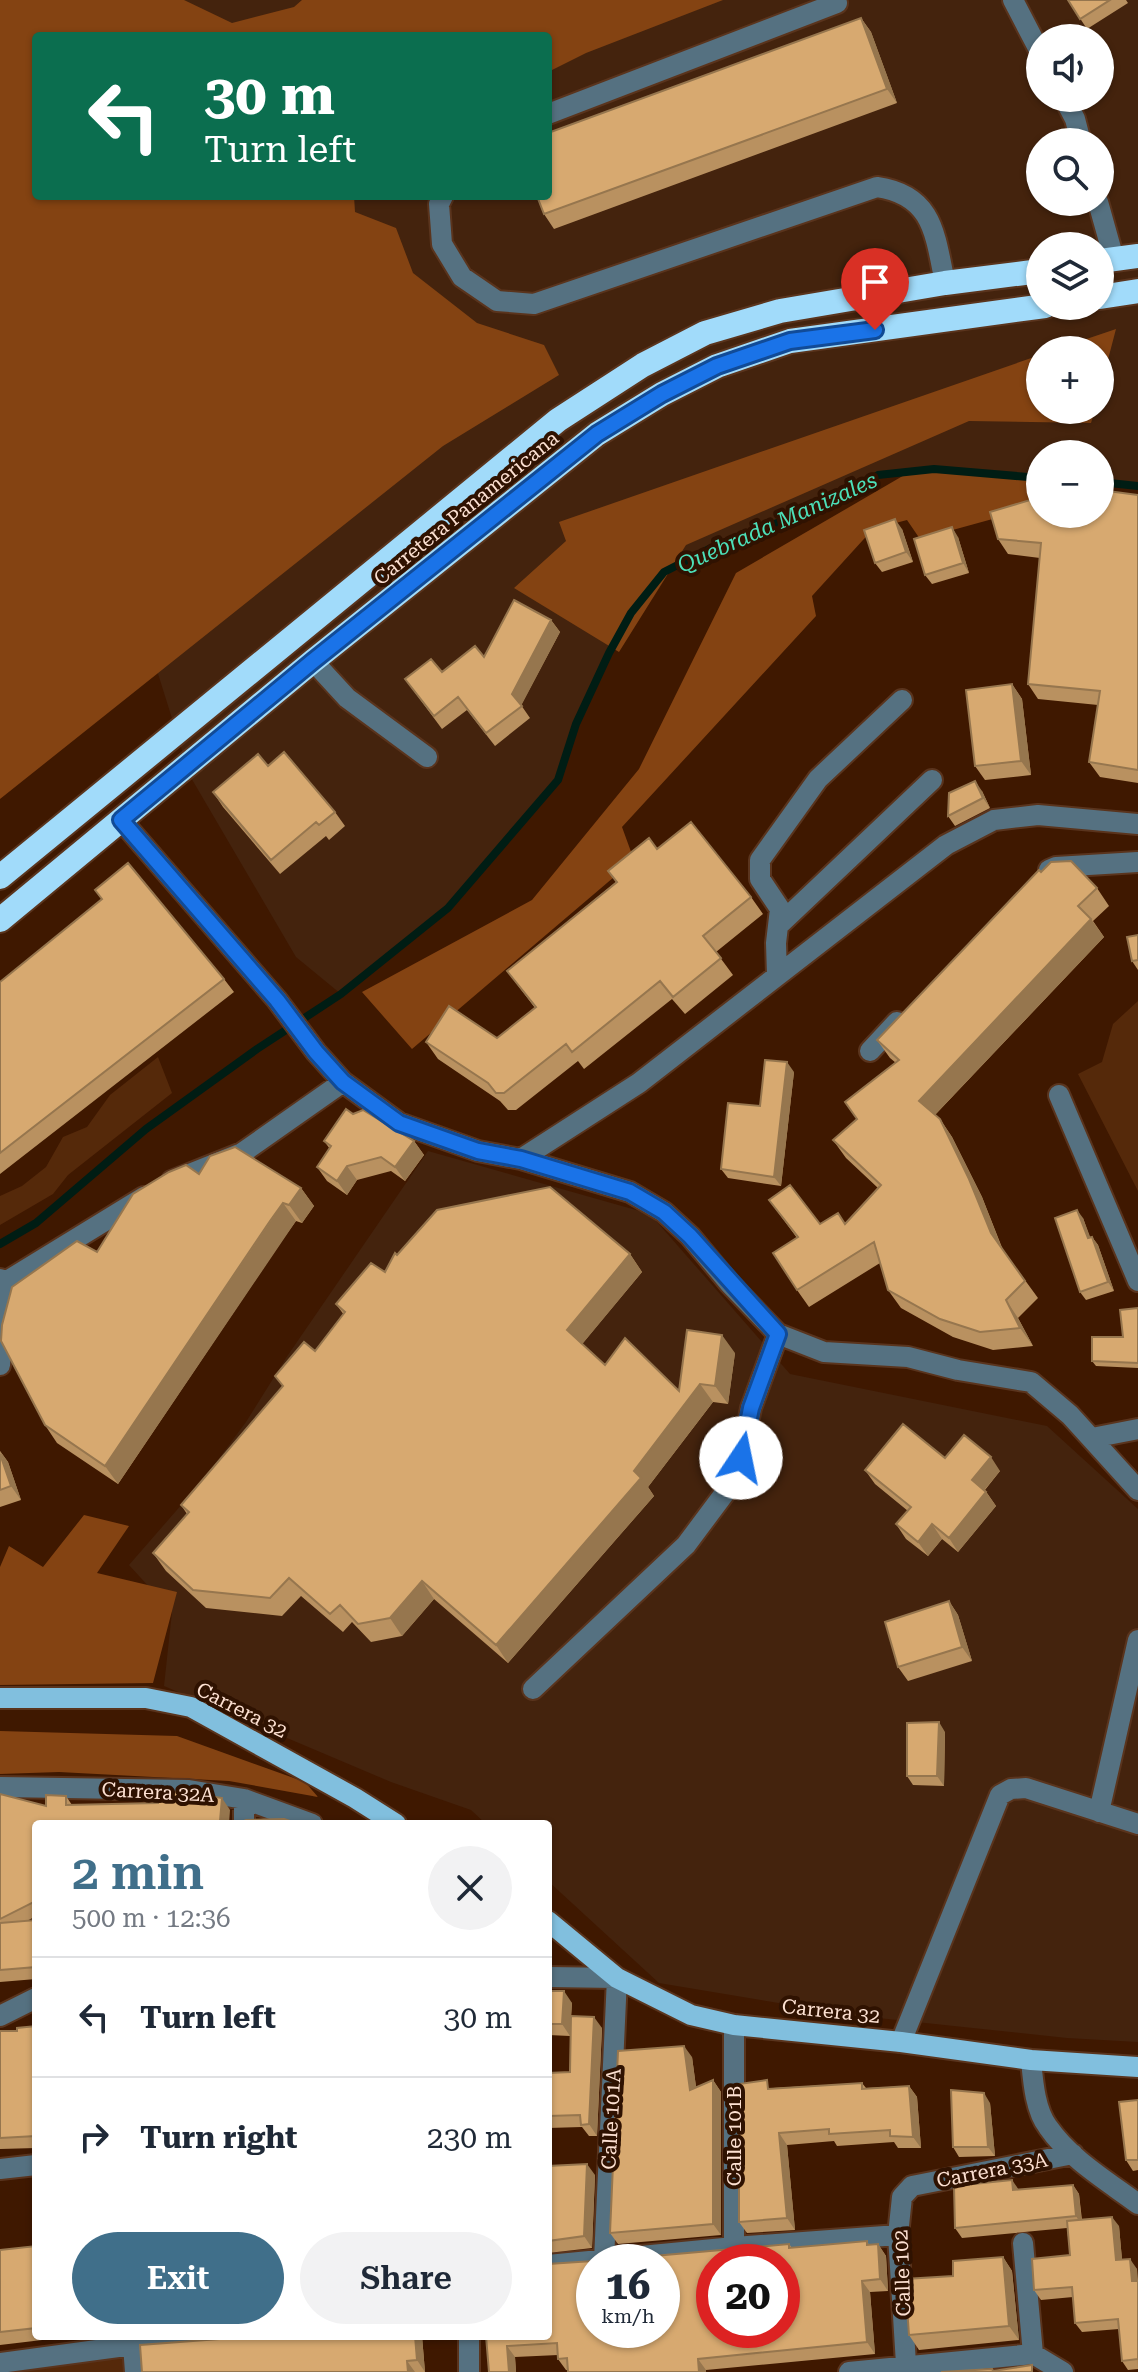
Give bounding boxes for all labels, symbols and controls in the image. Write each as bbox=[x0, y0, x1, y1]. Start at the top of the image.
map controls bbox=[1026, 24, 1114, 528]
button: sound bbox=[1026, 24, 1114, 112]
text: 30 m bbox=[204, 62, 335, 128]
icon: left bbox=[72, 64, 176, 168]
button: search bbox=[1026, 128, 1114, 216]
text: Turn left bbox=[204, 129, 356, 171]
button: layers bbox=[1026, 232, 1114, 320]
pin bbox=[841, 248, 909, 330]
icon: arrive bbox=[853, 260, 897, 304]
button: + bbox=[1026, 336, 1114, 424]
street label: Carretera Panamericana bbox=[369, 426, 563, 590]
button: − bbox=[1026, 440, 1114, 528]
water label: Quebrada Manizales bbox=[674, 467, 881, 578]
position arrow bbox=[699, 1416, 783, 1500]
street label: Carrera 32 bbox=[193, 1677, 291, 1743]
street label: Carrera 32A bbox=[101, 1777, 215, 1807]
text: 2 min bbox=[72, 1845, 204, 1901]
button: close bbox=[428, 1846, 512, 1930]
text: 500 m · 12:36 bbox=[72, 1903, 231, 1933]
street label: Carrera 32 bbox=[781, 1994, 881, 2028]
icon: left bbox=[72, 1995, 116, 2039]
text: Turn left bbox=[140, 2000, 276, 2035]
text: 30 m bbox=[443, 2000, 512, 2035]
street label: Calle 101A bbox=[596, 2068, 626, 2170]
street label: Calle 101B bbox=[722, 2086, 746, 2186]
icon: right bbox=[72, 2115, 116, 2159]
text: Turn right bbox=[140, 2120, 297, 2155]
text: 230 m bbox=[427, 2120, 512, 2155]
street label: Carrera 33A bbox=[934, 2147, 1050, 2193]
street label: Calle 102 bbox=[888, 2229, 916, 2317]
button: Exit bbox=[72, 2232, 284, 2324]
button: Share bbox=[300, 2232, 512, 2324]
speed limit sign: 20 bbox=[696, 2244, 800, 2348]
text: 16 bbox=[606, 2262, 650, 2309]
text: km/h bbox=[601, 2304, 655, 2328]

